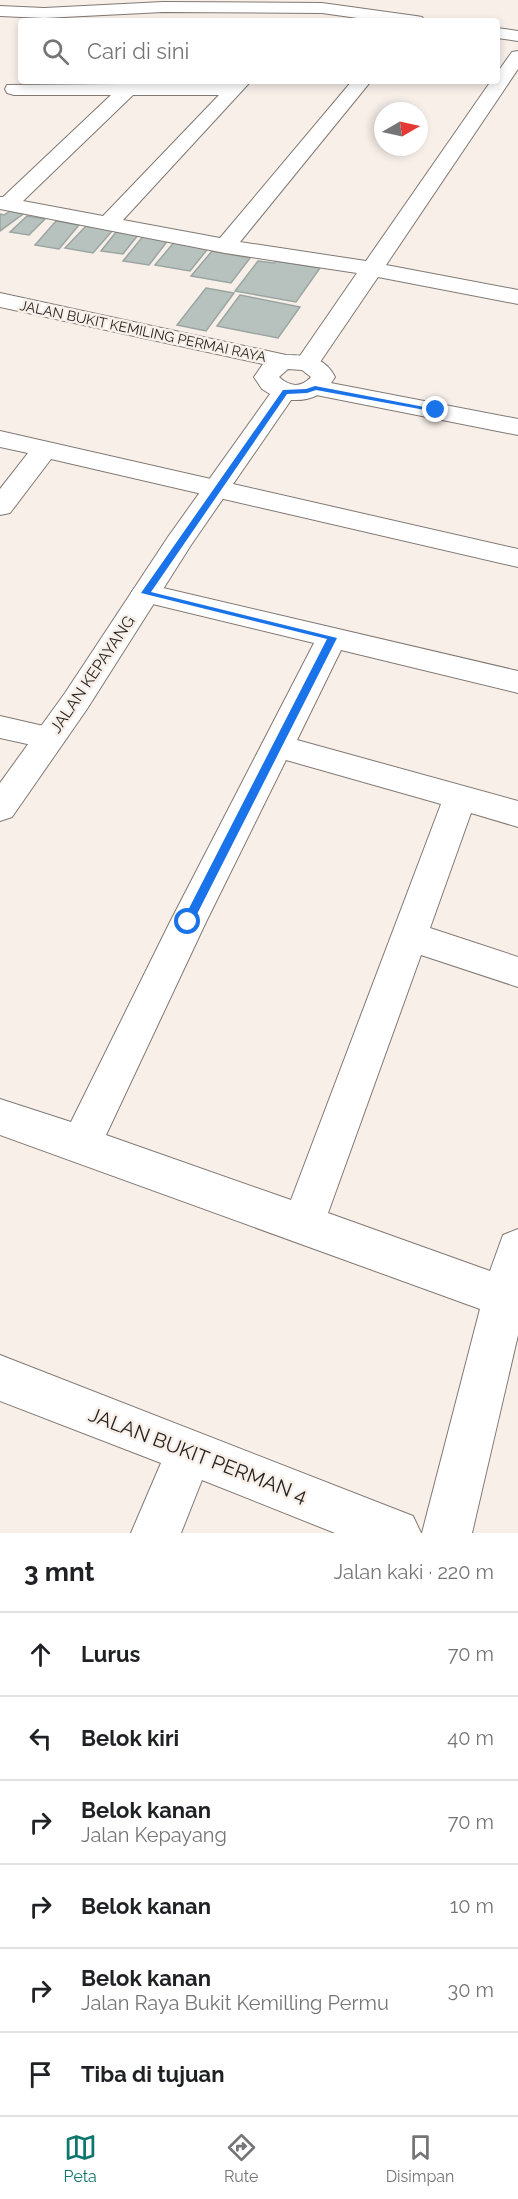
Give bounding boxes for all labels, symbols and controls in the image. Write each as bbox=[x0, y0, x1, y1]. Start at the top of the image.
search box bbox=[18, 18, 500, 84]
icon: search bbox=[39, 35, 72, 68]
text: Cari di sini bbox=[87, 38, 189, 64]
north arrow bbox=[374, 102, 428, 156]
street label: JALAN BUKIT KEMILING PERMAI RAYA bbox=[18, 297, 268, 365]
route end bbox=[422, 396, 448, 422]
street label: JALAN KEPAYANG bbox=[46, 612, 139, 737]
route start bbox=[174, 908, 200, 934]
street label: JALAN BUKIT PERMAN 4 bbox=[86, 1402, 311, 1508]
text: 3 mnt bbox=[24, 1557, 95, 1587]
text: Jalan kaki · 220 m bbox=[334, 1560, 494, 1584]
icon: ahead bbox=[24, 1638, 57, 1671]
text: Lurus bbox=[81, 1641, 140, 1667]
text: 70 m bbox=[448, 1642, 494, 1666]
icon: left bbox=[24, 1722, 57, 1755]
text: Belok kiri bbox=[81, 1725, 179, 1751]
text: 40 m bbox=[447, 1726, 494, 1750]
text: Belok kanan bbox=[81, 1797, 211, 1823]
icon: right bbox=[24, 1806, 57, 1839]
text: 70 m bbox=[448, 1810, 494, 1834]
text: Jalan Kepayang bbox=[81, 1823, 227, 1847]
icon: right bbox=[24, 1890, 57, 1923]
text: Belok kanan bbox=[81, 1893, 211, 1919]
text: 10 m bbox=[450, 1894, 494, 1918]
text: Belok kanan bbox=[81, 1965, 211, 1991]
icon: right bbox=[24, 1974, 57, 2007]
text: 30 m bbox=[448, 1978, 494, 2002]
text: Jalan Raya Bukit Kemilling Permu bbox=[81, 1991, 389, 2015]
icon: arrive bbox=[24, 2058, 57, 2091]
text: Tiba di tujuan bbox=[81, 2061, 224, 2087]
tab: Peta bbox=[64, 2131, 97, 2186]
tab: Rute bbox=[224, 2131, 258, 2186]
tab: Disimpan bbox=[386, 2131, 454, 2186]

